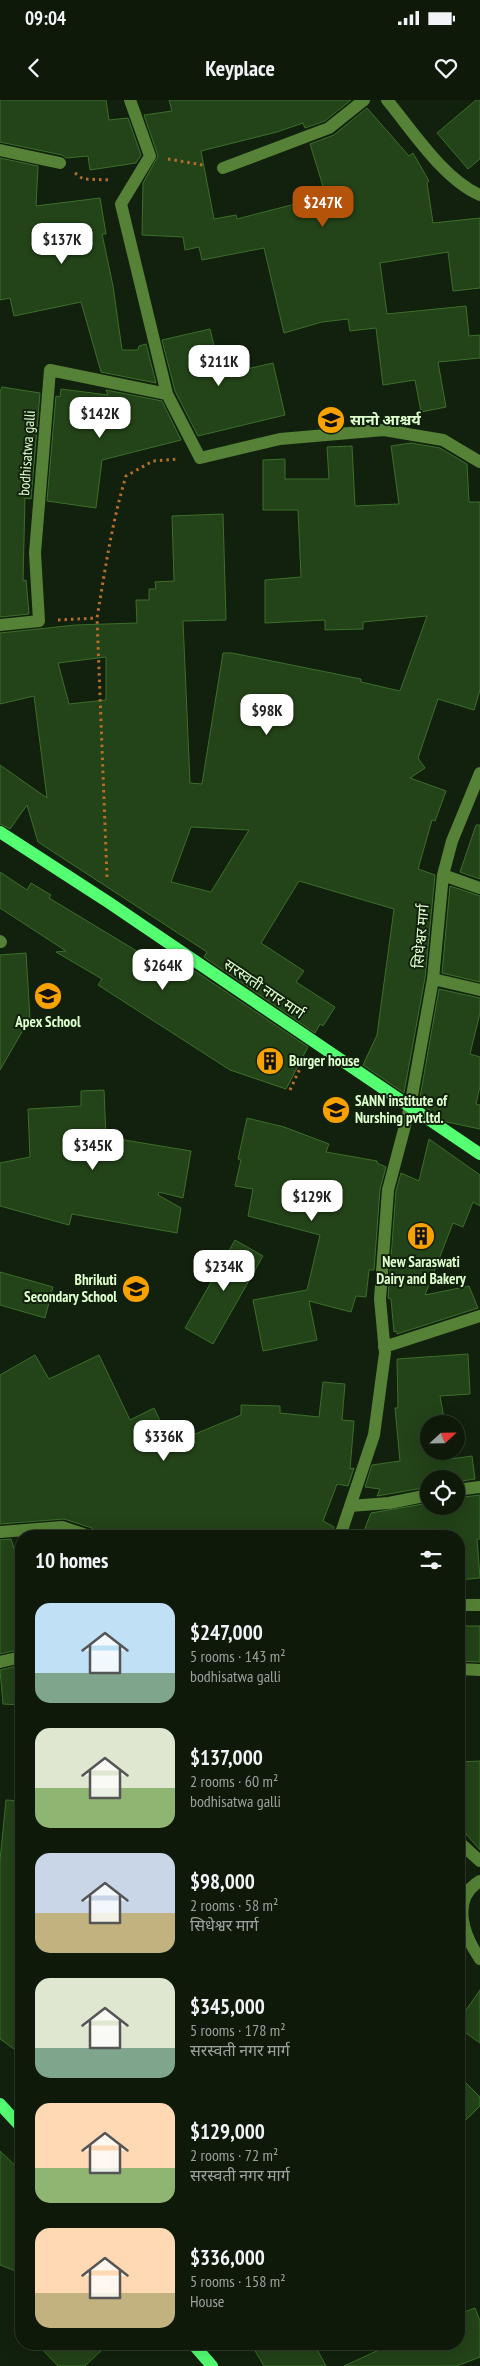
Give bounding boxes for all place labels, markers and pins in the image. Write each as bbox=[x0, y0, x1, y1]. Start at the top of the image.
pin: $247K bbox=[288, 186, 358, 228]
pin: $137K bbox=[27, 222, 97, 265]
pin: $211K bbox=[184, 344, 254, 387]
pin: $142K bbox=[65, 396, 135, 439]
school or university icon: सानो आश्चर्य bbox=[316, 405, 346, 435]
place label: सानो आश्चर्य bbox=[350, 410, 422, 429]
pin: $98K bbox=[237, 694, 297, 736]
pin: $264K bbox=[128, 948, 198, 991]
school or university icon: Apex School bbox=[33, 981, 63, 1011]
place label: Apex School bbox=[14, 1012, 81, 1031]
building icon: Burger house bbox=[255, 1046, 285, 1076]
place label: Burger house bbox=[289, 1051, 360, 1070]
place label: SANN institute of Nurshing pvt.ltd. bbox=[355, 1091, 448, 1127]
school or university icon: SANN institute of Nurshing pvt.ltd. bbox=[321, 1095, 351, 1125]
pin: $345K bbox=[58, 1128, 128, 1171]
pin: $129K bbox=[277, 1180, 347, 1222]
building icon: New Saraswati Dairy and Bakery bbox=[406, 1221, 436, 1251]
pin: $234K bbox=[189, 1250, 259, 1292]
place label: New Saraswati Dairy and Bakery bbox=[376, 1252, 467, 1288]
place label: Bhrikuti Secondary School bbox=[24, 1270, 117, 1306]
school or university icon: Bhrikuti Secondary School bbox=[121, 1274, 151, 1304]
pin: $336K bbox=[129, 1420, 199, 1462]

